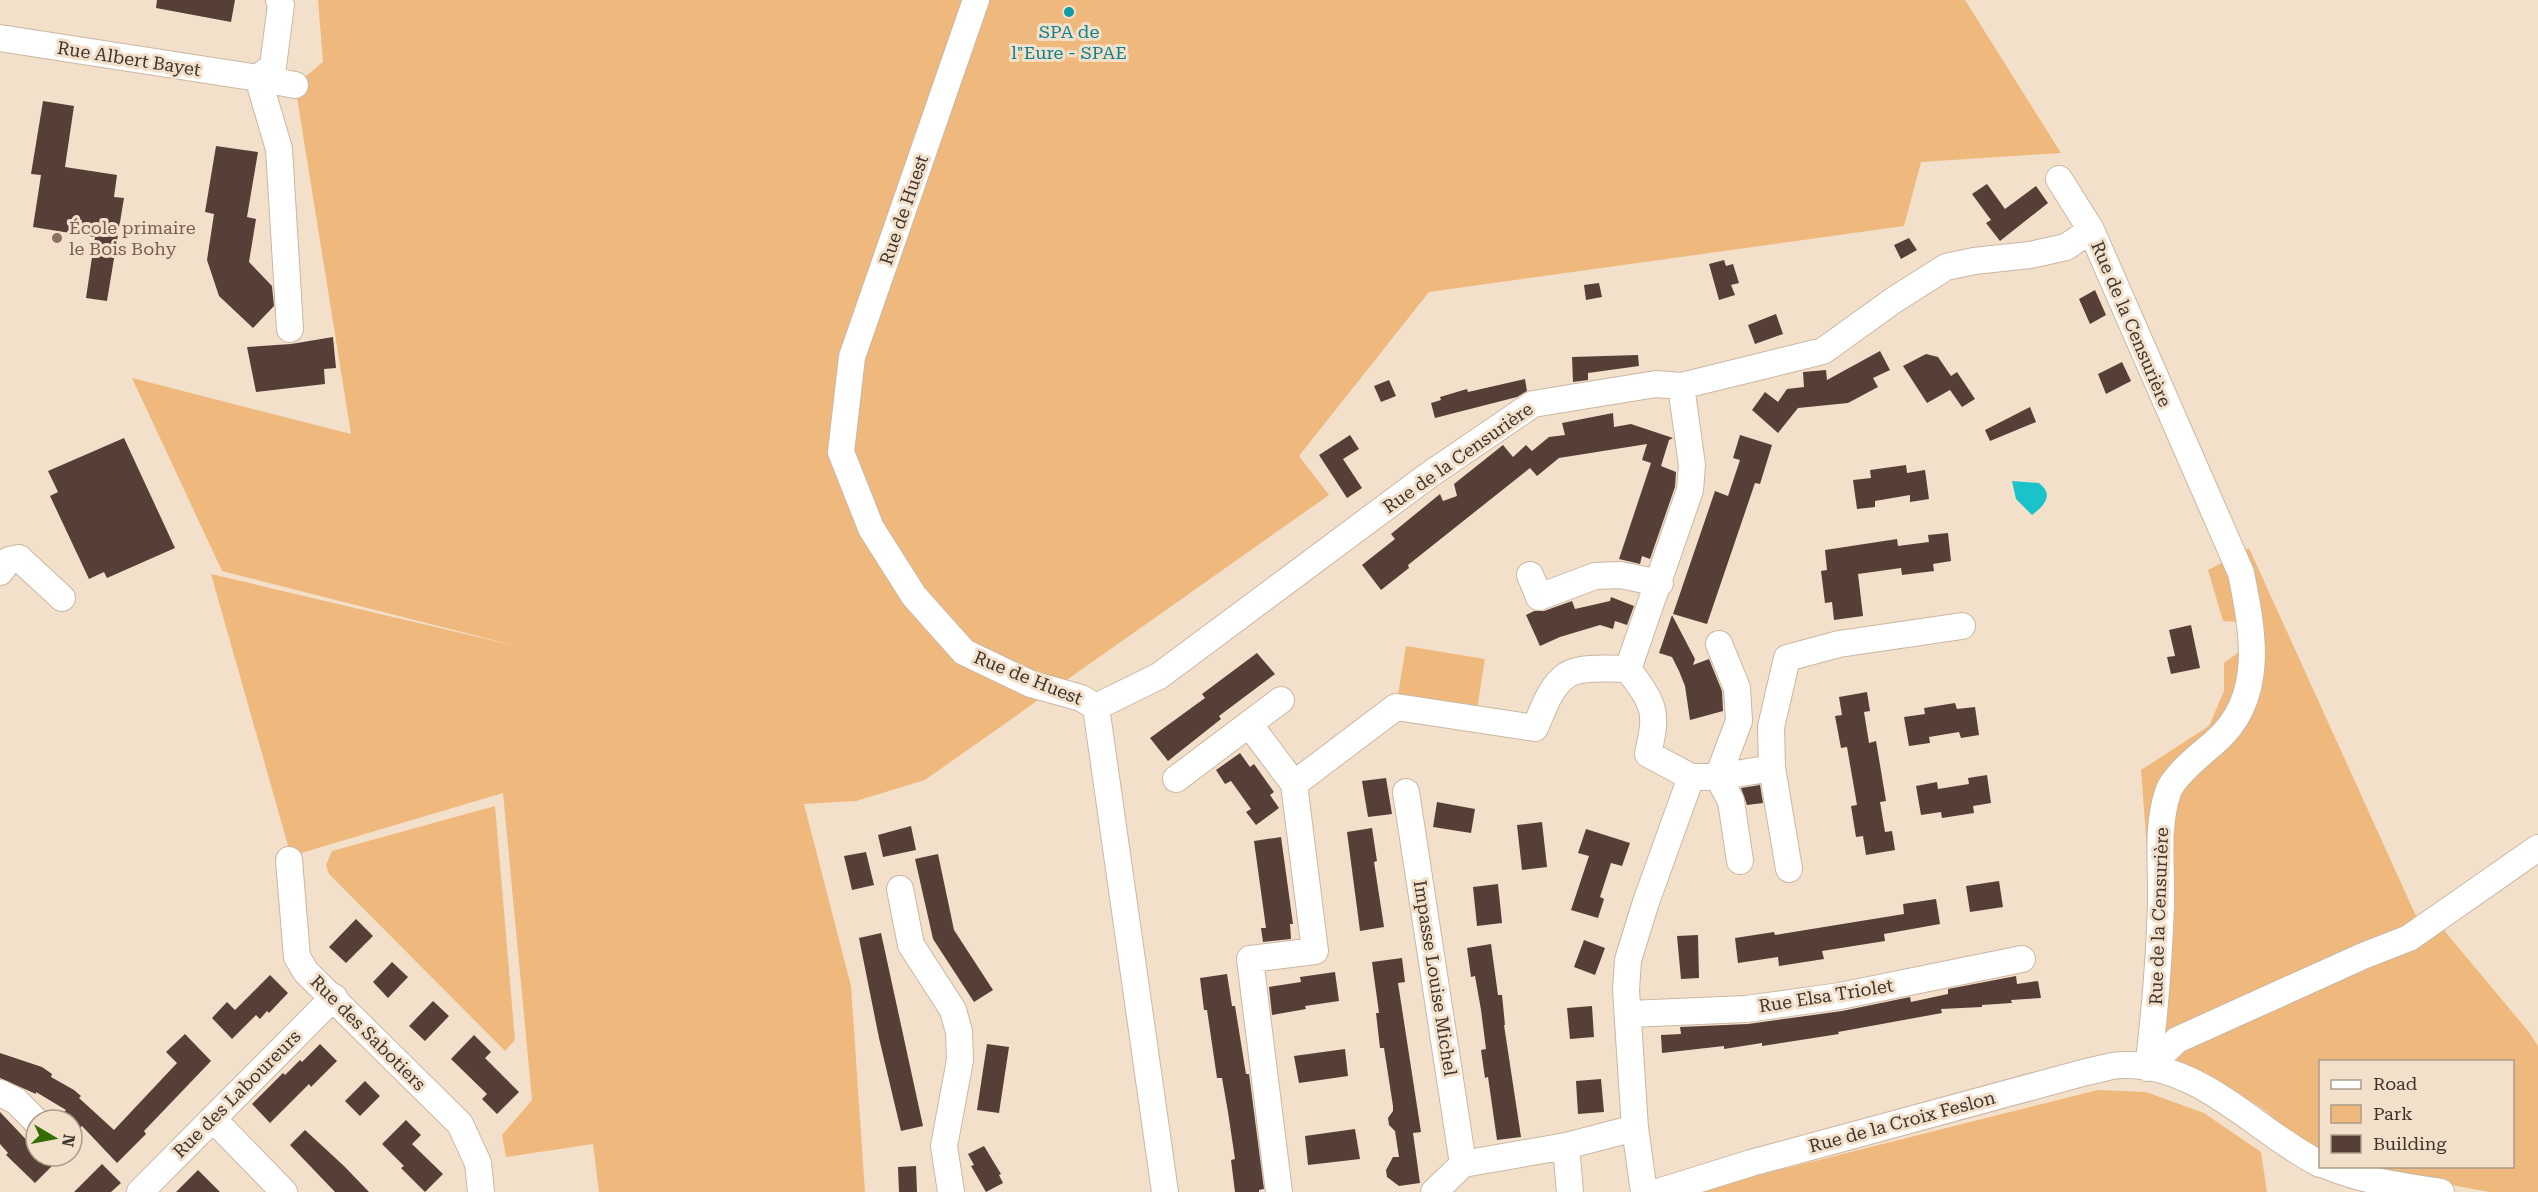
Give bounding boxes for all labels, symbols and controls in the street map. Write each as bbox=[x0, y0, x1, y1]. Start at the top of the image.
marker: SPA de l"Eure - SPAE bbox=[1062, 5, 1076, 19]
place label: SPA de l"Eure - SPAE bbox=[1011, 21, 1127, 63]
street label: Rue Albert Bayet bbox=[56, 37, 203, 80]
street label: Rue de Huest bbox=[875, 152, 932, 268]
place label: École primaire le Bois Bohy bbox=[69, 217, 196, 259]
marker: École primaire le Bois Bohy bbox=[50, 231, 64, 245]
street label: Rue de la Censurière bbox=[2087, 238, 2176, 410]
street label: Rue de la Censurière bbox=[1379, 398, 1537, 517]
street label: Rue de Huest bbox=[971, 646, 1086, 709]
street label: Rue de la Censurière bbox=[2145, 827, 2172, 1005]
street label: Impasse Louise Michel bbox=[1410, 879, 1461, 1078]
street label: Rue des Sabotiers bbox=[306, 971, 430, 1095]
street label: Rue Elsa Triolet bbox=[1757, 974, 1895, 1017]
street label: Rue des Laboureurs bbox=[169, 1026, 305, 1162]
legend bbox=[2319, 1060, 2514, 1168]
text: Road bbox=[2373, 1073, 2418, 1094]
street label: Rue de la Croix Feslon bbox=[1806, 1086, 1998, 1157]
text: Park bbox=[2373, 1103, 2413, 1124]
north arrow bbox=[24, 1108, 84, 1168]
text: N bbox=[58, 1133, 79, 1148]
text: Building bbox=[2373, 1133, 2447, 1154]

